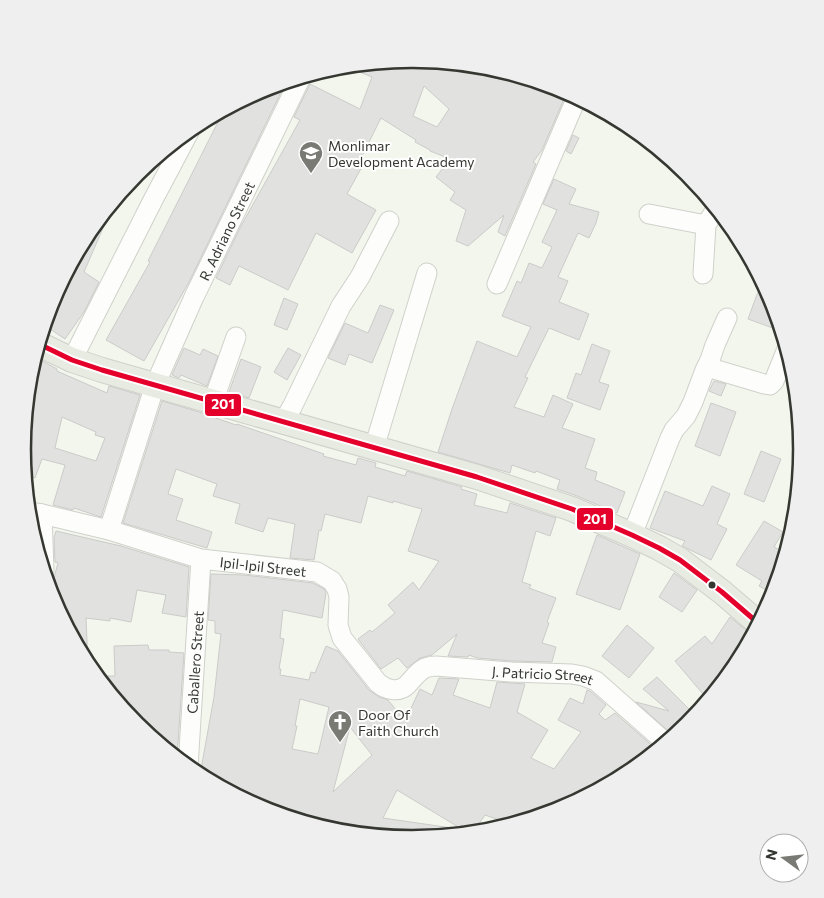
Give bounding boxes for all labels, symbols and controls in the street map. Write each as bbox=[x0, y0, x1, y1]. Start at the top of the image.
place label: Monlimar Development Academy bbox=[328, 137, 474, 170]
school or university icon: Monlimar Development Academy bbox=[298, 140, 324, 174]
street label: R. Adriano Street bbox=[195, 178, 258, 283]
line badge: 201 bbox=[204, 393, 242, 417]
text: 201 bbox=[211, 395, 235, 412]
line badge: 201 bbox=[576, 507, 614, 531]
text: 201 bbox=[583, 510, 607, 527]
street label: Ipil-Ipil Street bbox=[219, 553, 308, 579]
unlabelled marker bbox=[707, 580, 717, 590]
street label: Caballero Street bbox=[183, 610, 206, 714]
street label: J. Patricio Street bbox=[491, 662, 597, 688]
place label: Door Of Faith Church bbox=[358, 706, 439, 739]
church icon: Door Of Faith Church bbox=[327, 709, 353, 743]
north arrow bbox=[759, 833, 809, 883]
text: N bbox=[761, 847, 781, 862]

